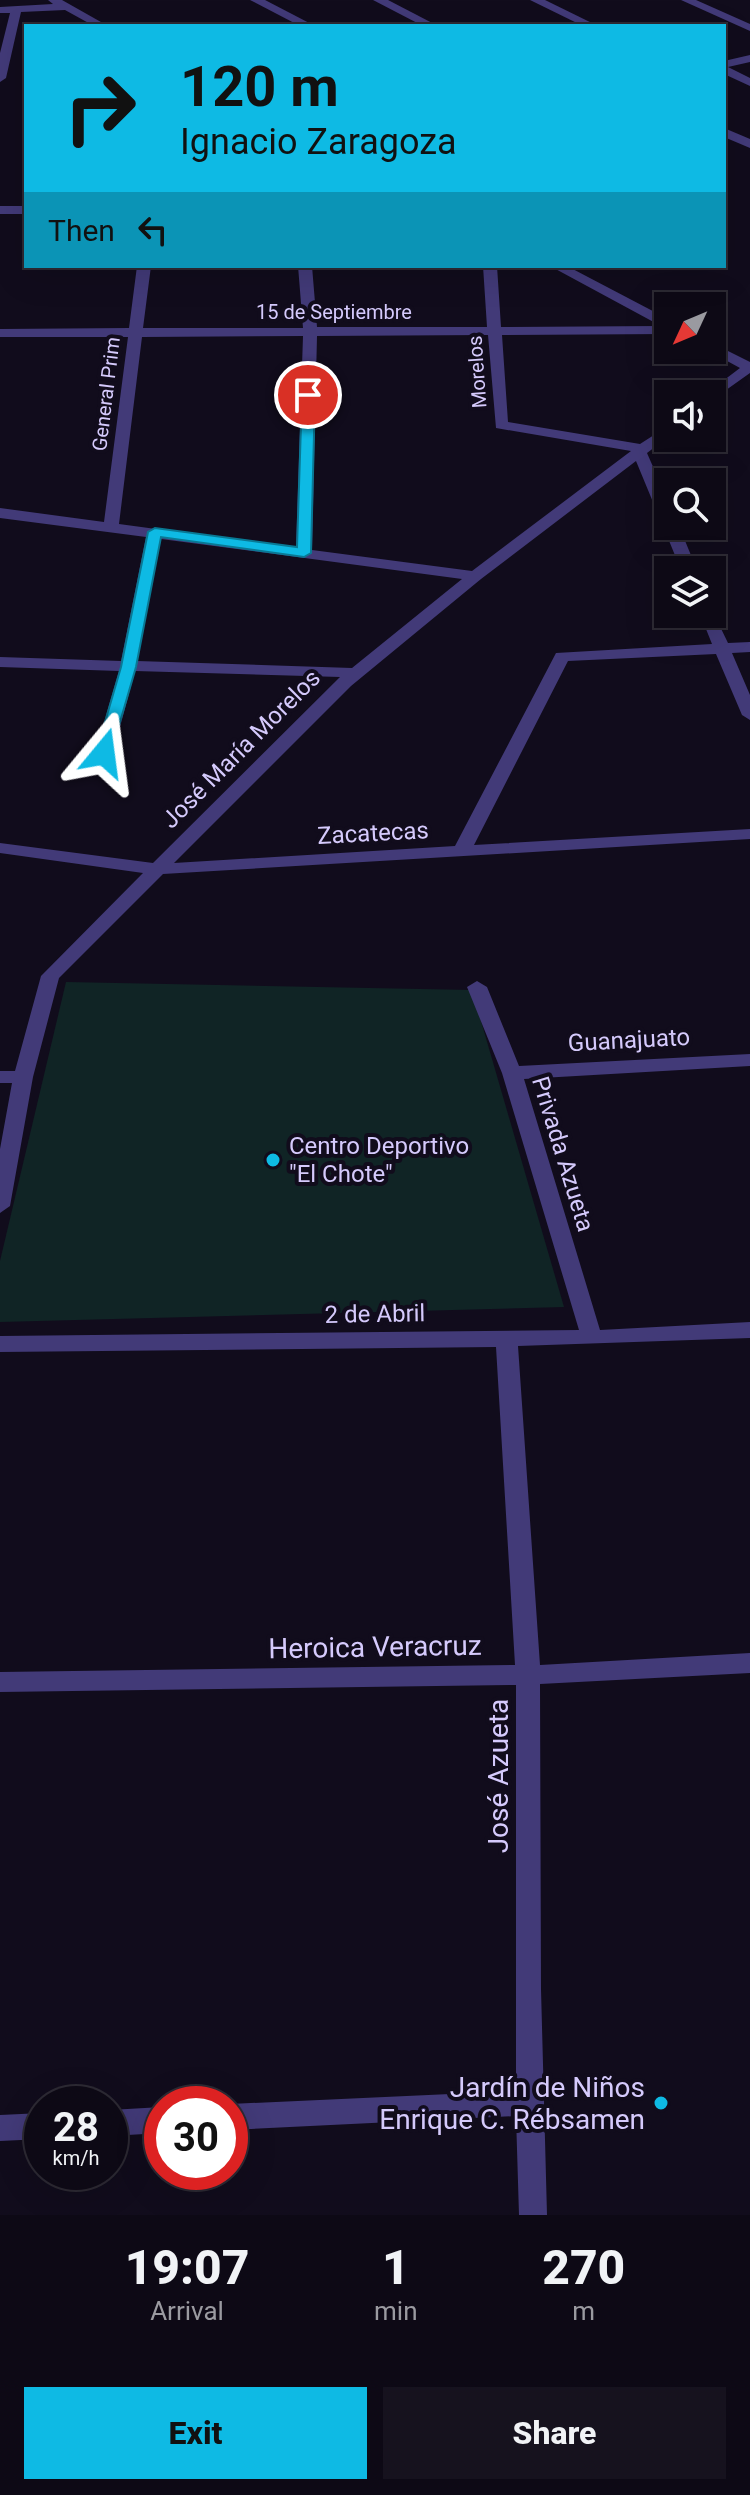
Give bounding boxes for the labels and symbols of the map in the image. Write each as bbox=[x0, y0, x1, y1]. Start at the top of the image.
north arrow bbox=[654, 292, 726, 364]
street label: 15 de Septiembre bbox=[256, 300, 412, 324]
street label: Morelos bbox=[462, 335, 492, 409]
street label: General Prim bbox=[87, 336, 125, 452]
pin bbox=[274, 361, 342, 429]
street label: José María Morelos bbox=[156, 664, 326, 834]
position arrow bbox=[62, 711, 146, 795]
street label: Zacatecas bbox=[317, 816, 429, 850]
street label: Guanajuato bbox=[567, 1023, 691, 1057]
street label: Privada Azueta bbox=[526, 1073, 600, 1235]
place label: Centro Deportivo "El Chote" bbox=[289, 1132, 469, 1188]
marker: Centro Deportivo "El Chote" bbox=[264, 1151, 282, 1169]
street label: 2 de Abril bbox=[324, 1299, 426, 1329]
street label: Heroica Veracruz bbox=[268, 1629, 482, 1665]
street label: José Azueta bbox=[482, 1699, 515, 1853]
place label: Jardín de Niños Enrique C. Rébsamen bbox=[379, 2071, 645, 2136]
speed limit sign: 30 bbox=[144, 2086, 248, 2190]
marker: Jardín de Niños Enrique C. Rébsamen bbox=[652, 2094, 670, 2112]

